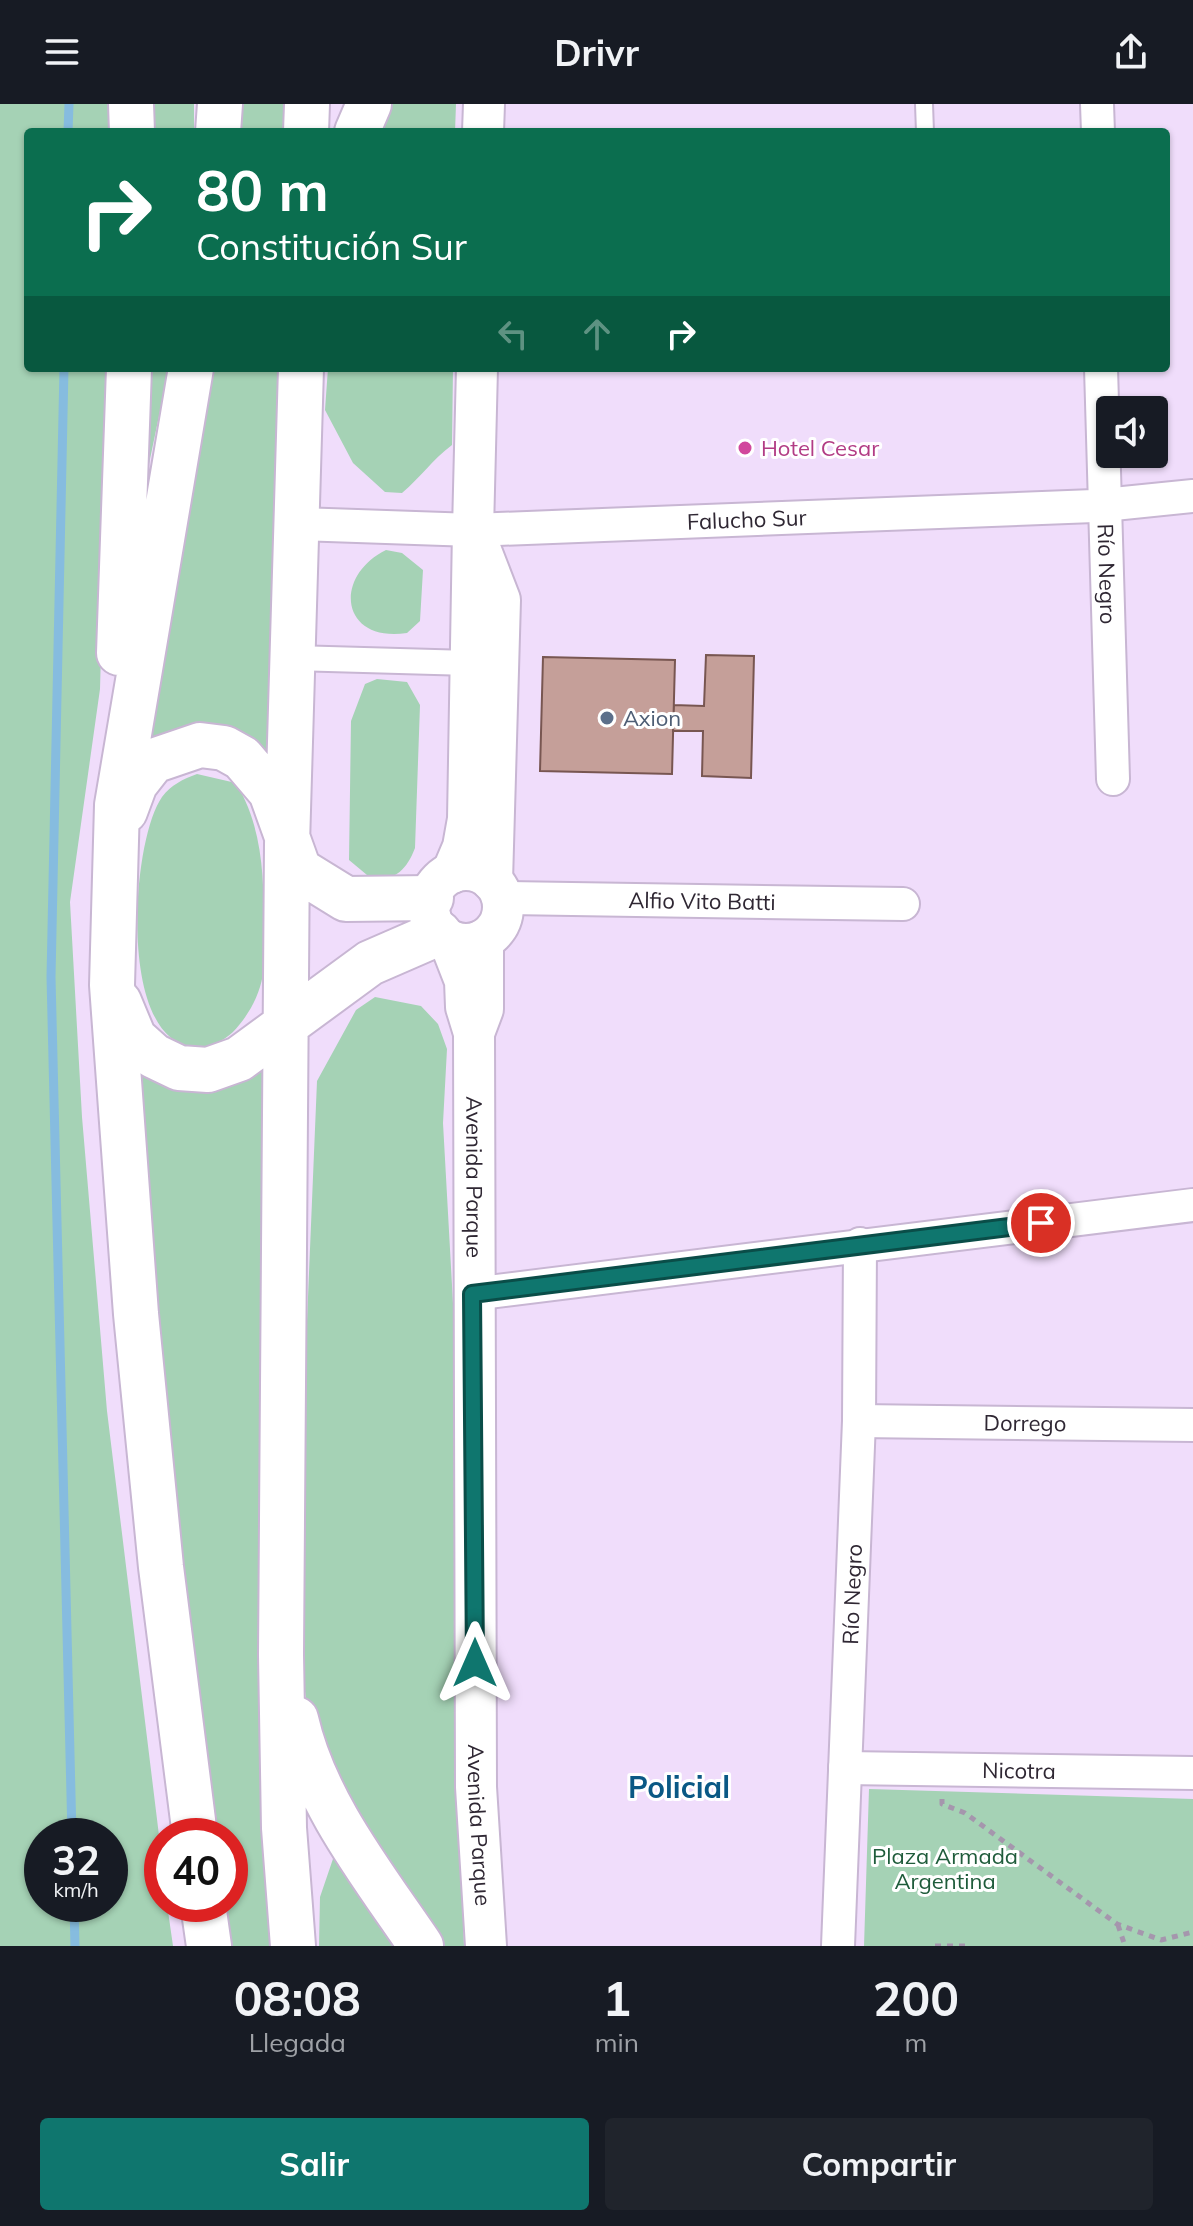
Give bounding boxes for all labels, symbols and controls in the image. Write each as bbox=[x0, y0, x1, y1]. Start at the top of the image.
icon: menu bbox=[40, 30, 84, 74]
text: Drivr bbox=[554, 30, 639, 75]
icon: share bbox=[1109, 30, 1153, 74]
text: 80 m bbox=[196, 155, 329, 225]
icon: right bbox=[64, 160, 168, 264]
text: Constitución Sur bbox=[196, 224, 467, 269]
icon: left bbox=[491, 312, 535, 356]
icon: ahead bbox=[575, 312, 619, 356]
icon: right bbox=[659, 312, 703, 356]
map controls bbox=[1096, 396, 1168, 468]
button: sound bbox=[1096, 396, 1168, 468]
place label: Hotel Cesar bbox=[761, 434, 879, 462]
marker: Hotel Cesar bbox=[736, 439, 754, 457]
street label: Falucho Sur bbox=[686, 503, 807, 536]
street label: Río Negro bbox=[1092, 523, 1122, 625]
place label: Axion bbox=[623, 704, 681, 732]
marker: Axion bbox=[598, 709, 616, 727]
street label: Alfio Vito Batti bbox=[628, 886, 776, 916]
street label: Avenida Parque bbox=[460, 1096, 489, 1258]
pin bbox=[1007, 1189, 1075, 1257]
icon: arrive bbox=[1019, 1201, 1063, 1245]
street label: Dorrego bbox=[983, 1408, 1066, 1437]
street label: Río Negro bbox=[836, 1543, 868, 1645]
position arrow bbox=[433, 1621, 517, 1705]
street label: Avenida Parque bbox=[462, 1744, 497, 1907]
street label: Nicotra bbox=[982, 1756, 1056, 1785]
district label: Policial bbox=[628, 1768, 730, 1806]
speed limit sign: 40 bbox=[144, 1818, 248, 1922]
text: 32 bbox=[52, 1835, 100, 1885]
park label: Plaza Armada Argentina bbox=[872, 1842, 1018, 1895]
text: km/h bbox=[53, 1877, 99, 1902]
text: 08:08 bbox=[234, 1968, 361, 2028]
text: 1 bbox=[602, 1968, 631, 2028]
text: 200 bbox=[873, 1968, 959, 2028]
text: Llegada bbox=[249, 2026, 346, 2059]
text: min bbox=[595, 2026, 639, 2059]
text: m bbox=[905, 2026, 927, 2059]
button: Salir bbox=[40, 2118, 589, 2210]
button: Compartir bbox=[605, 2118, 1153, 2210]

